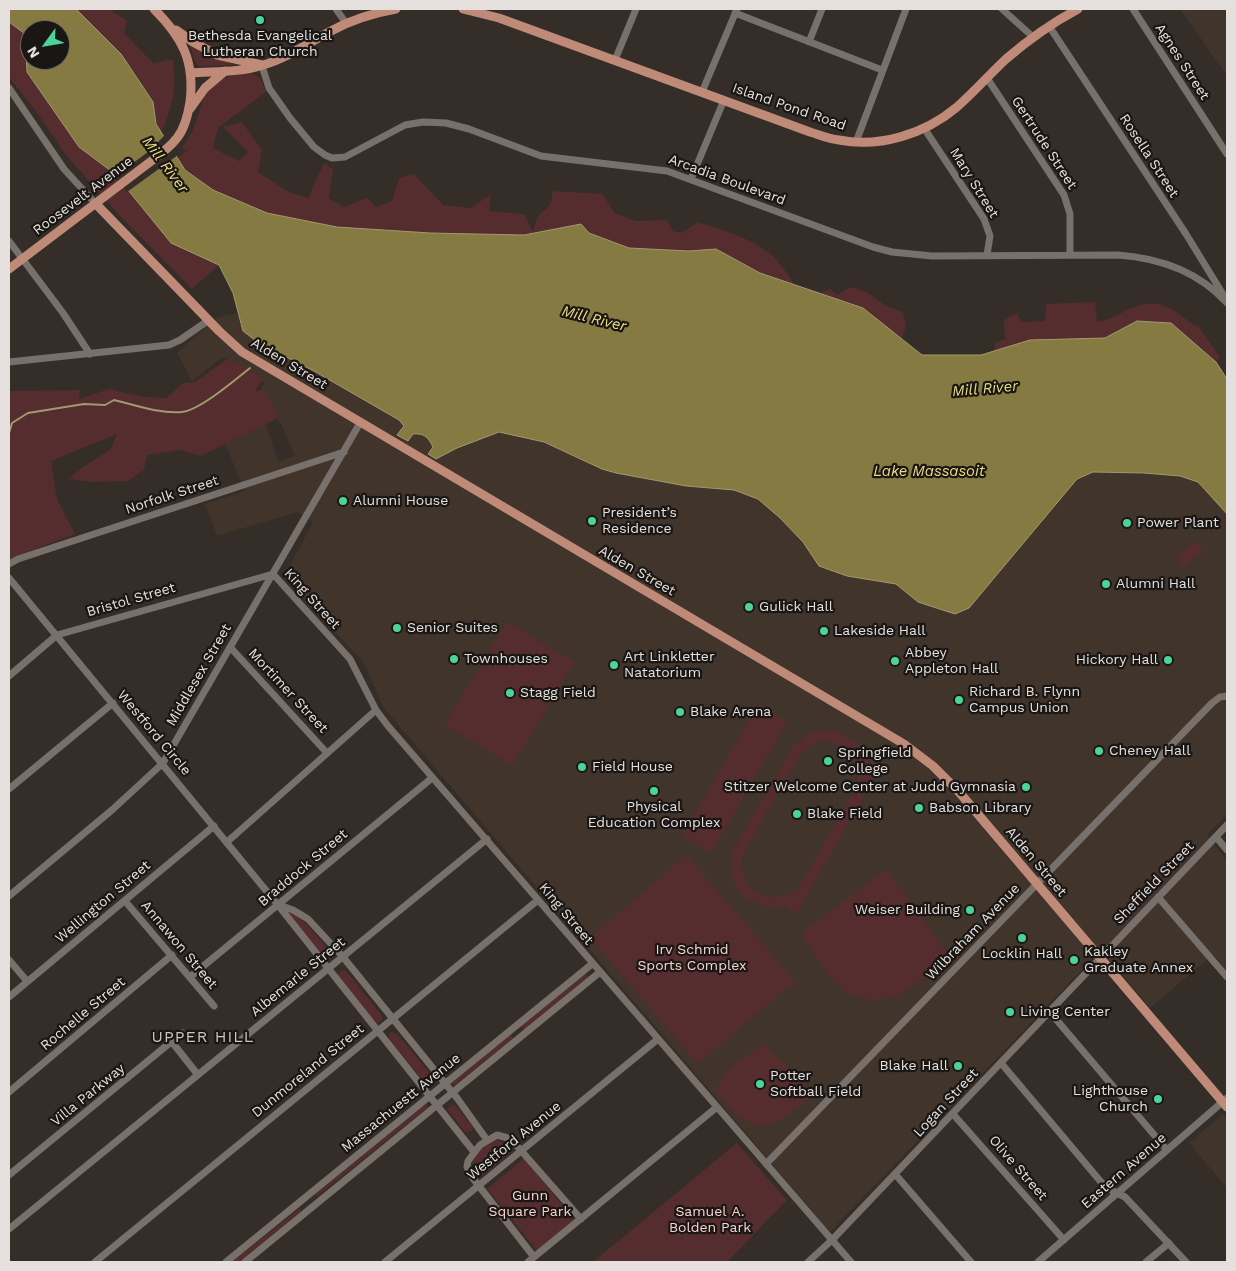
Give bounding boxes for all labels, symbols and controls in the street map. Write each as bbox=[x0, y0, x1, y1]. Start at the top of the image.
marker: Bethesda Evangelical Lutheran Church bbox=[254, 14, 266, 26]
north arrow bbox=[20, 20, 70, 70]
street label: Agnes Street bbox=[1151, 21, 1213, 103]
place label: Bethesda Evangelical Lutheran Church bbox=[188, 28, 332, 60]
text: N bbox=[24, 44, 43, 61]
street label: Island Pond Road bbox=[730, 80, 848, 134]
street label: Gertrude Street bbox=[1008, 93, 1080, 193]
street label: Rosella Street bbox=[1116, 111, 1182, 201]
water label: Mill River bbox=[138, 133, 192, 197]
street label: Mary Street bbox=[946, 145, 1002, 221]
street label: Arcadia Boulevard bbox=[666, 151, 788, 209]
street label: Roosevelt Avenue bbox=[30, 153, 136, 239]
water label: Mill River bbox=[560, 302, 628, 336]
street label: Alden Street bbox=[248, 335, 330, 393]
water label: Mill River bbox=[951, 377, 1019, 401]
water label: Lake Massasoit bbox=[873, 463, 985, 481]
street label: Norfolk Street bbox=[123, 472, 221, 518]
place label: Alumni House bbox=[353, 493, 448, 509]
marker: Alumni House bbox=[337, 495, 349, 507]
place label: President’s Residence bbox=[602, 505, 677, 538]
marker: President’s Residence bbox=[586, 515, 598, 527]
place label: Power Plant bbox=[1137, 515, 1219, 531]
marker: Power Plant bbox=[1121, 517, 1133, 529]
street label: Alden Street bbox=[596, 542, 678, 600]
street label: King Street bbox=[280, 565, 344, 633]
place label: Alumni Hall bbox=[1116, 576, 1195, 592]
marker: Alumni Hall bbox=[1100, 578, 1112, 590]
street label: Bristol Street bbox=[85, 579, 177, 621]
place label: Gulick Hall bbox=[759, 599, 833, 615]
marker: Gulick Hall bbox=[743, 601, 755, 613]
place label: Senior Suites bbox=[407, 620, 498, 636]
street label: Middlesex Street bbox=[163, 621, 235, 729]
marker: Senior Suites bbox=[391, 622, 403, 634]
place label: Lakeside Hall bbox=[834, 623, 925, 639]
marker: Lakeside Hall bbox=[818, 625, 830, 637]
street label: Mortimer Street bbox=[245, 645, 331, 737]
place label: Abbey Appleton Hall bbox=[905, 645, 998, 678]
place label: Art Linkletter Natatorium bbox=[624, 649, 715, 682]
place label: Townhouses bbox=[464, 651, 548, 667]
place label: Hickory Hall bbox=[1076, 652, 1158, 668]
marker: Townhouses bbox=[448, 653, 460, 665]
marker: Hickory Hall bbox=[1162, 654, 1174, 666]
marker: Abbey Appleton Hall bbox=[889, 655, 901, 667]
marker: Art Linkletter Natatorium bbox=[608, 659, 620, 671]
place label: Richard B. Flynn Campus Union bbox=[969, 684, 1080, 716]
place label: Stagg Field bbox=[520, 685, 596, 701]
street label: Westford Circle bbox=[114, 687, 194, 779]
marker: Stagg Field bbox=[504, 687, 516, 699]
marker: Richard B. Flynn Campus Union bbox=[953, 694, 965, 706]
place label: Blake Arena bbox=[690, 704, 771, 720]
marker: Blake Arena bbox=[674, 706, 686, 718]
place label: Cheney Hall bbox=[1109, 743, 1190, 759]
place label: Springfield College bbox=[838, 745, 912, 778]
marker: Cheney Hall bbox=[1093, 745, 1105, 757]
marker: Springfield College bbox=[822, 755, 834, 767]
place label: Field House bbox=[592, 759, 673, 775]
marker: Field House bbox=[576, 761, 588, 773]
place label: Stitzer Welcome Center at Judd Gymnasia bbox=[724, 779, 1016, 795]
marker: Stitzer Welcome Center at Judd Gymnasia bbox=[1020, 781, 1032, 793]
marker: Physical Education Complex bbox=[648, 785, 660, 797]
place label: Physical Education Complex bbox=[588, 799, 720, 832]
place label: Babson Library bbox=[929, 800, 1031, 816]
marker: Babson Library bbox=[913, 802, 925, 814]
place label: Blake Field bbox=[807, 806, 882, 822]
marker: Blake Field bbox=[791, 808, 803, 820]
street label: Alden Street bbox=[1002, 824, 1070, 900]
street label: Braddock Street bbox=[255, 826, 351, 910]
street label: Sheffield Street bbox=[1110, 838, 1198, 928]
street label: Wellington Street bbox=[52, 857, 154, 947]
street label: King Street bbox=[535, 880, 597, 948]
street label: Wilbraham Avenue bbox=[923, 880, 1023, 984]
street label: Annawon Street bbox=[137, 898, 221, 992]
place label: Weiser Building bbox=[855, 902, 960, 918]
marker: Weiser Building bbox=[964, 904, 976, 916]
marker: Locklin Hall bbox=[1016, 932, 1028, 944]
street label: Albemarle Street bbox=[247, 934, 349, 1020]
park label: Irv Schmid Sports Complex bbox=[637, 942, 747, 974]
place label: Kakley Graduate Annex bbox=[1084, 944, 1193, 976]
place label: Locklin Hall bbox=[982, 946, 1062, 962]
marker: Kakley Graduate Annex bbox=[1068, 954, 1080, 966]
street label: Rochelle Street bbox=[37, 974, 129, 1054]
place label: Living Center bbox=[1020, 1004, 1110, 1020]
marker: Living Center bbox=[1004, 1006, 1016, 1018]
street label: Dunmoreland Street bbox=[249, 1021, 367, 1121]
district label: UPPER HILL bbox=[150, 1027, 256, 1047]
street label: Massachuestt Avenue bbox=[338, 1050, 464, 1156]
place label: Blake Hall bbox=[879, 1058, 948, 1074]
street label: Villa Parkway bbox=[48, 1060, 128, 1130]
marker: Blake Hall bbox=[952, 1060, 964, 1072]
street label: Logan Street bbox=[910, 1065, 982, 1141]
place label: Potter Softball Field bbox=[770, 1068, 861, 1100]
marker: Potter Softball Field bbox=[754, 1078, 766, 1090]
place label: Lighthouse Church bbox=[1073, 1083, 1148, 1116]
marker: Lighthouse Church bbox=[1152, 1093, 1164, 1105]
street label: Westford Avenue bbox=[464, 1098, 564, 1184]
street label: Eastern Avenue bbox=[1078, 1130, 1170, 1212]
street label: Olive Street bbox=[985, 1132, 1051, 1204]
park label: Gunn Square Park bbox=[489, 1188, 571, 1220]
park label: Samuel A. Bolden Park bbox=[669, 1204, 751, 1236]

